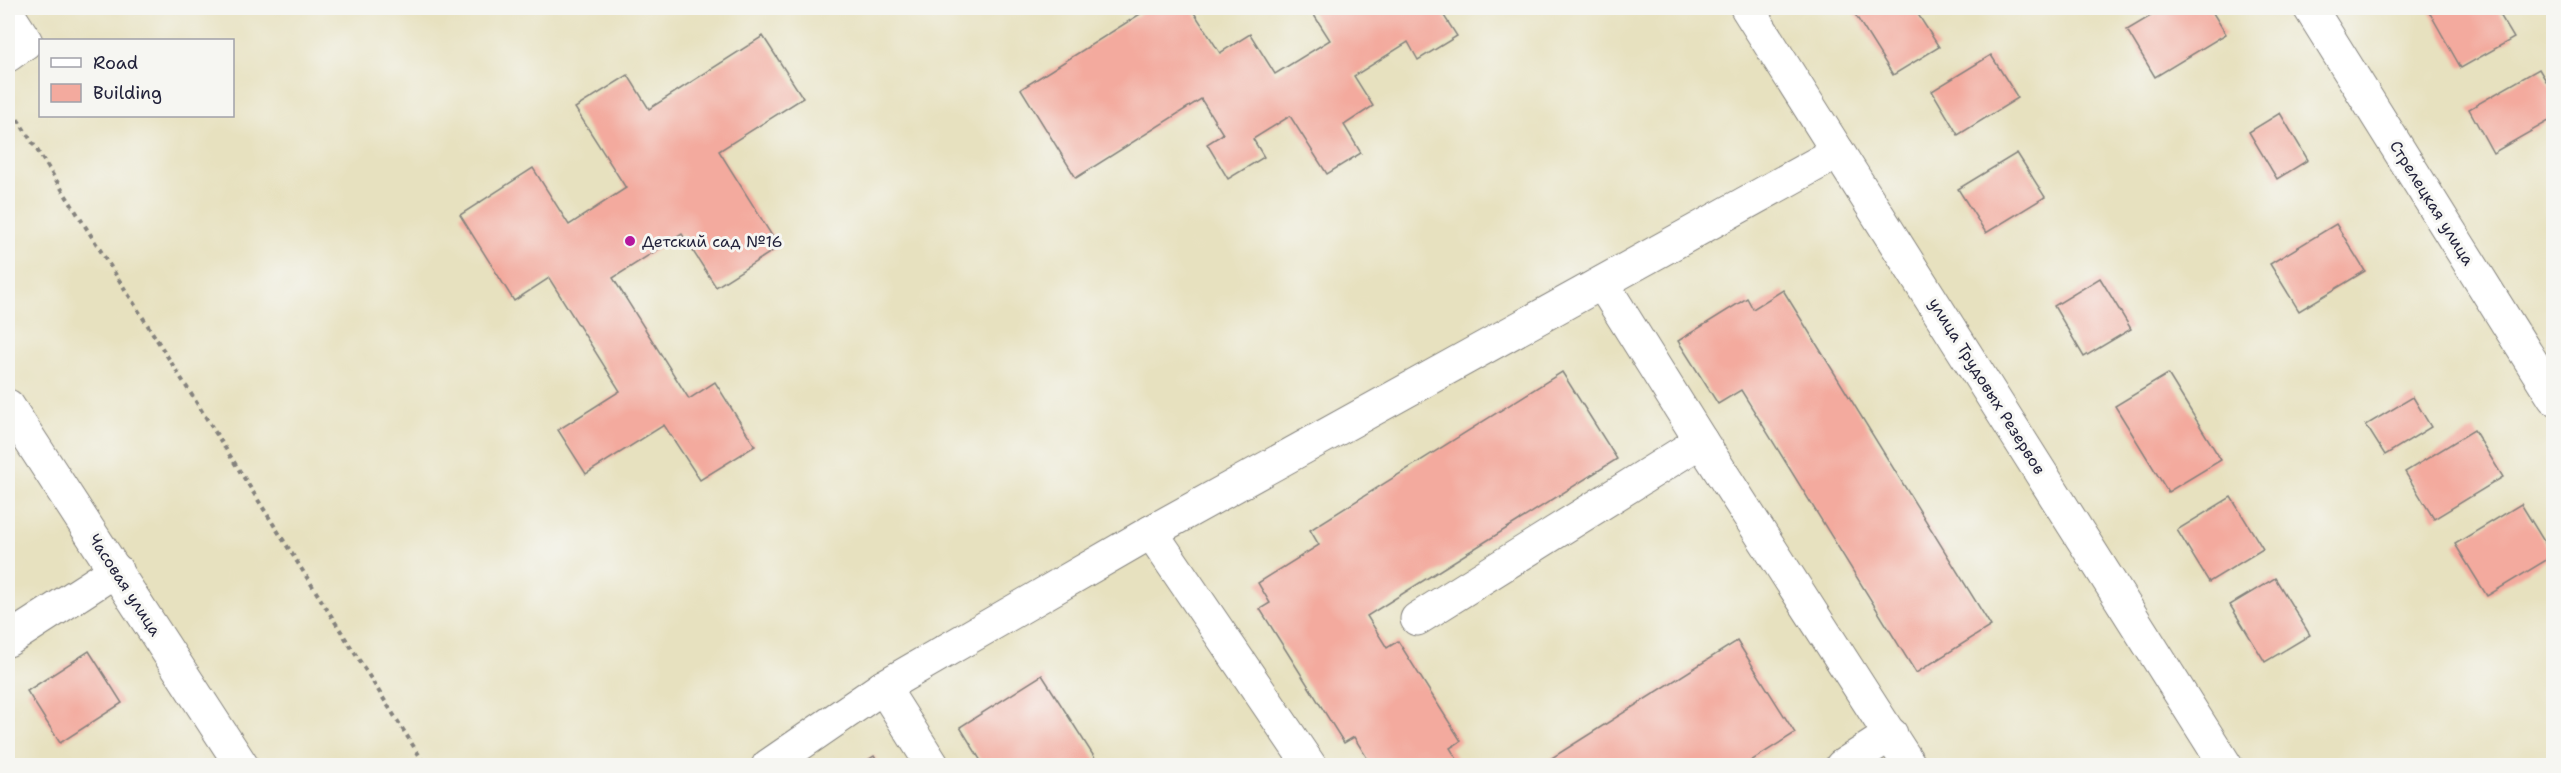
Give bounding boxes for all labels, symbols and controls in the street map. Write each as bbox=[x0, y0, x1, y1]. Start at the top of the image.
legend bbox=[39, 39, 234, 117]
text: Road bbox=[93, 51, 138, 75]
text: Building bbox=[93, 81, 162, 105]
street label: Стрелецкая улица bbox=[2385, 137, 2479, 269]
place label: Детский сад №16 bbox=[642, 231, 783, 252]
marker: Детский сад №16 bbox=[623, 234, 637, 248]
street label: улица Трудовых Резервов bbox=[1924, 294, 2050, 478]
street label: Часовая улица bbox=[84, 530, 166, 640]

